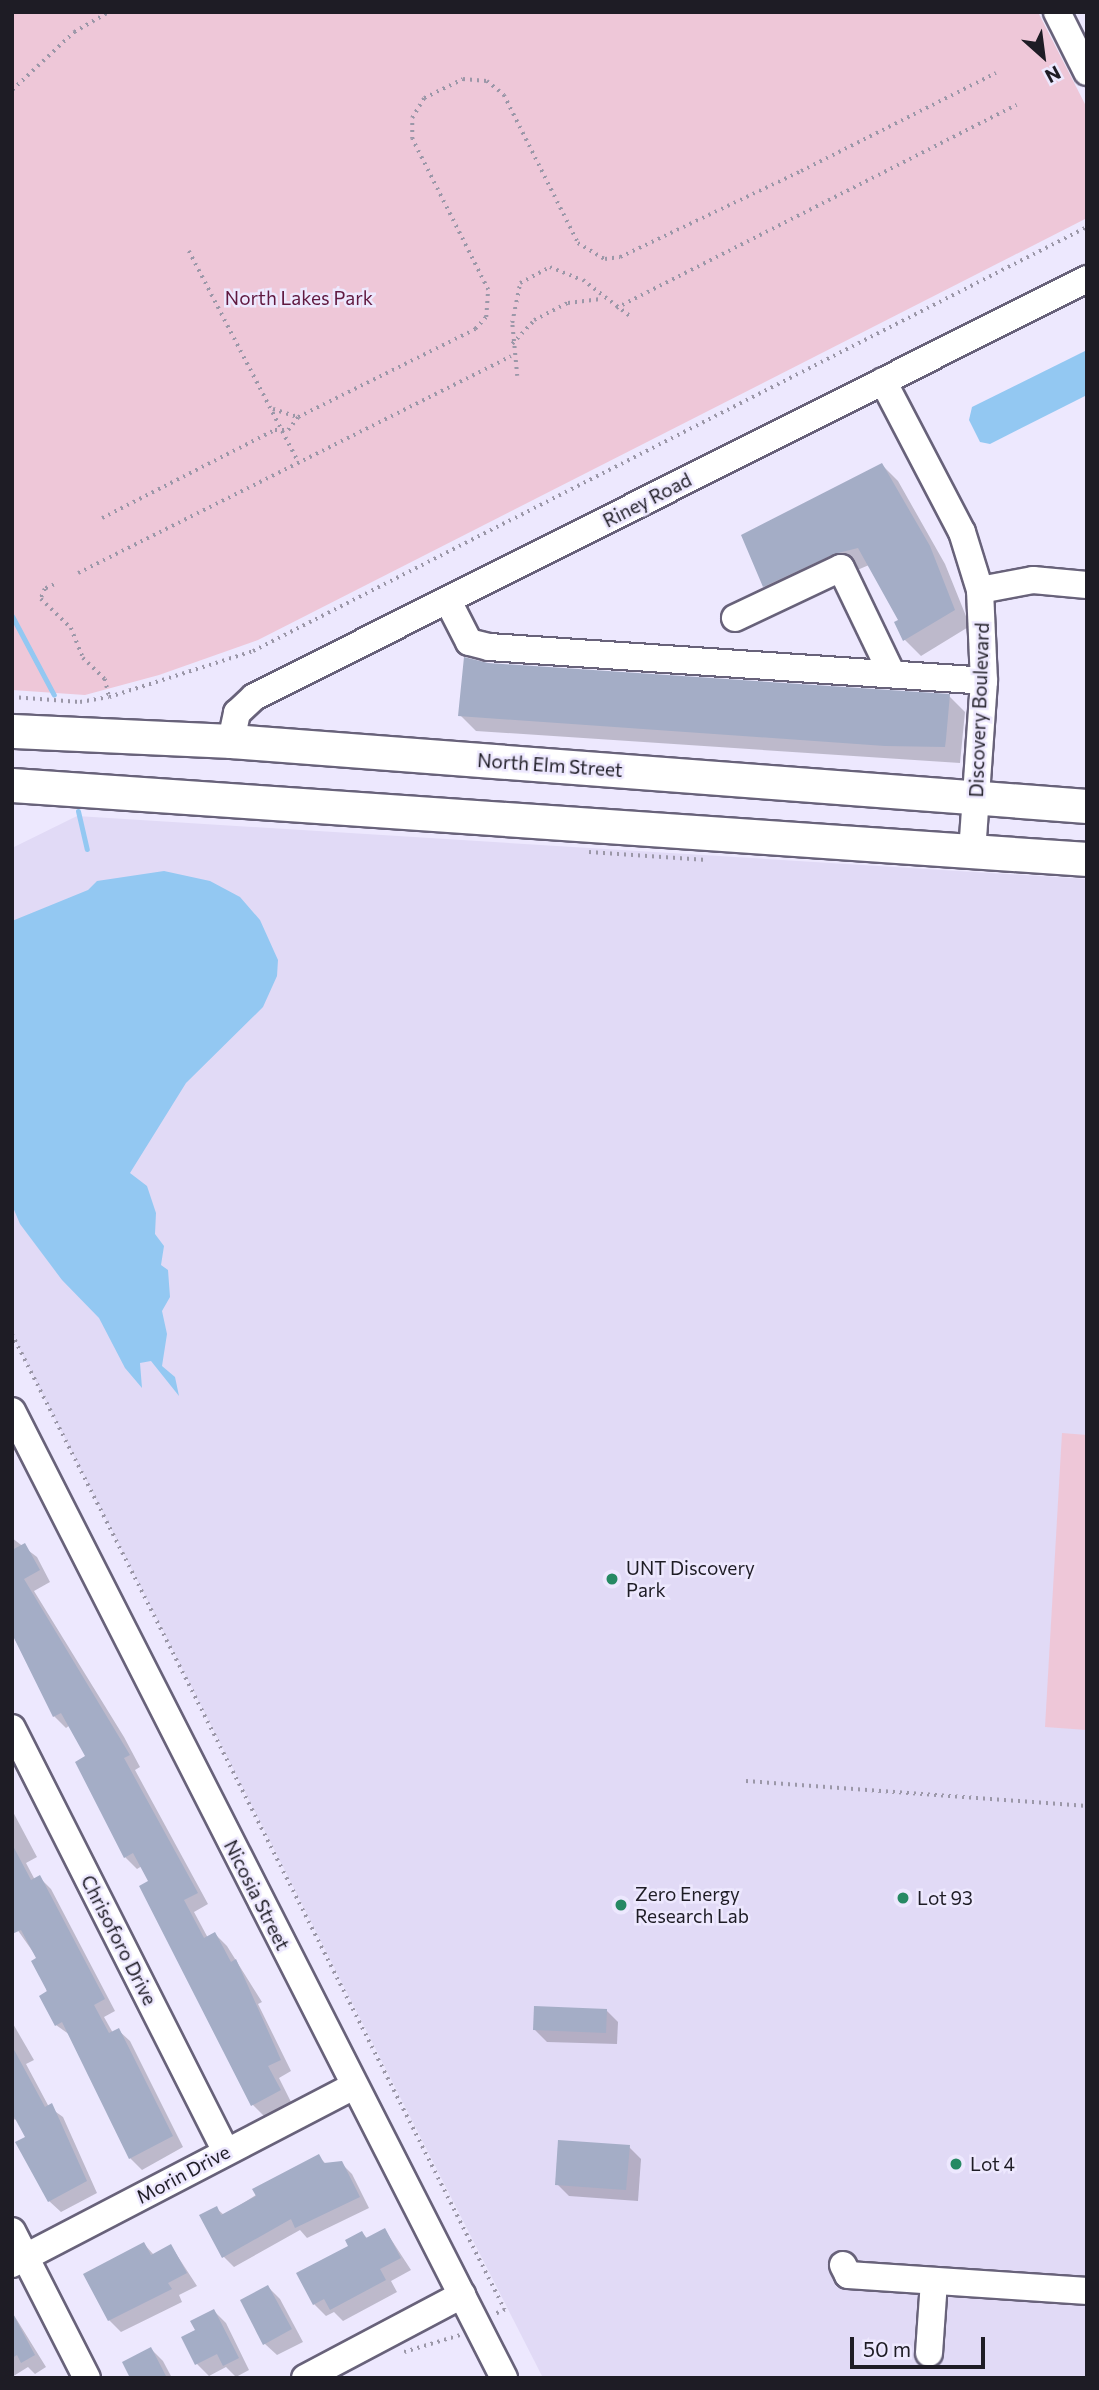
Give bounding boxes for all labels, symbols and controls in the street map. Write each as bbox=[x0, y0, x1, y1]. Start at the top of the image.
north arrow bbox=[1008, 21, 1078, 91]
text: N bbox=[1041, 61, 1065, 88]
park label: North Lakes Park bbox=[225, 287, 373, 309]
street label: Riney Road bbox=[599, 468, 695, 532]
street label: Discovery Boulevard bbox=[965, 622, 993, 798]
street label: North Elm Street bbox=[477, 749, 623, 781]
place label: UNT Discovery Park bbox=[626, 1557, 755, 1601]
marker: UNT Discovery Park bbox=[604, 1571, 620, 1587]
street label: Nicosia Street bbox=[219, 1836, 295, 1954]
street label: Chrisoforo Drive bbox=[76, 1871, 162, 2009]
place label: Zero Energy Research Lab bbox=[635, 1883, 749, 1927]
place label: Lot 93 bbox=[917, 1887, 973, 1909]
marker: Lot 93 bbox=[895, 1890, 911, 1906]
marker: Zero Energy Research Lab bbox=[613, 1897, 629, 1913]
street label: Morin Drive bbox=[132, 2140, 234, 2208]
place label: Lot 4 bbox=[970, 2153, 1015, 2175]
marker: Lot 4 bbox=[948, 2156, 964, 2172]
scale bar bbox=[854, 2324, 989, 2368]
text: 50 m bbox=[863, 2336, 911, 2361]

